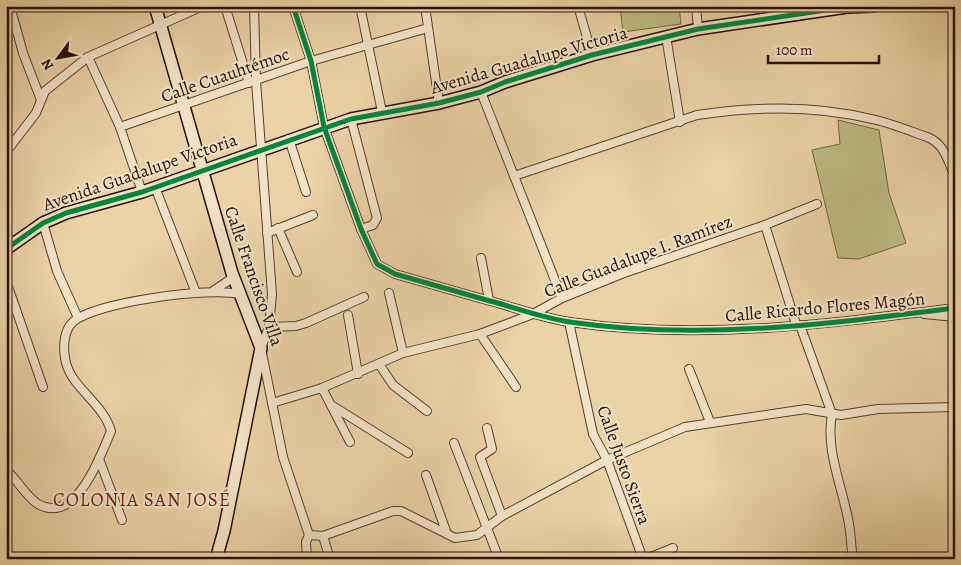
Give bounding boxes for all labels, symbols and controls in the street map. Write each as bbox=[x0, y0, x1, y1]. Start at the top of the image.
street label: Avenida Guadalupe Victoria bbox=[427, 20, 631, 100]
north arrow bbox=[32, 32, 82, 82]
scale bar bbox=[768, 32, 880, 64]
text: 100 m bbox=[776, 40, 813, 60]
street label: Calle Cuauhtémoc bbox=[158, 42, 292, 108]
text: N bbox=[37, 55, 58, 74]
street label: Avenida Guadalupe Victoria bbox=[39, 127, 241, 217]
street label: Calle Francisco Villa bbox=[219, 203, 289, 350]
street label: Calle Guadalupe I. Ramírez bbox=[540, 209, 736, 303]
street label: Calle Ricardo Flores Magón bbox=[724, 286, 926, 328]
street label: Calle Justo Sierra bbox=[591, 402, 657, 529]
district label: COLONIA SAN JOSÉ bbox=[53, 487, 231, 513]

